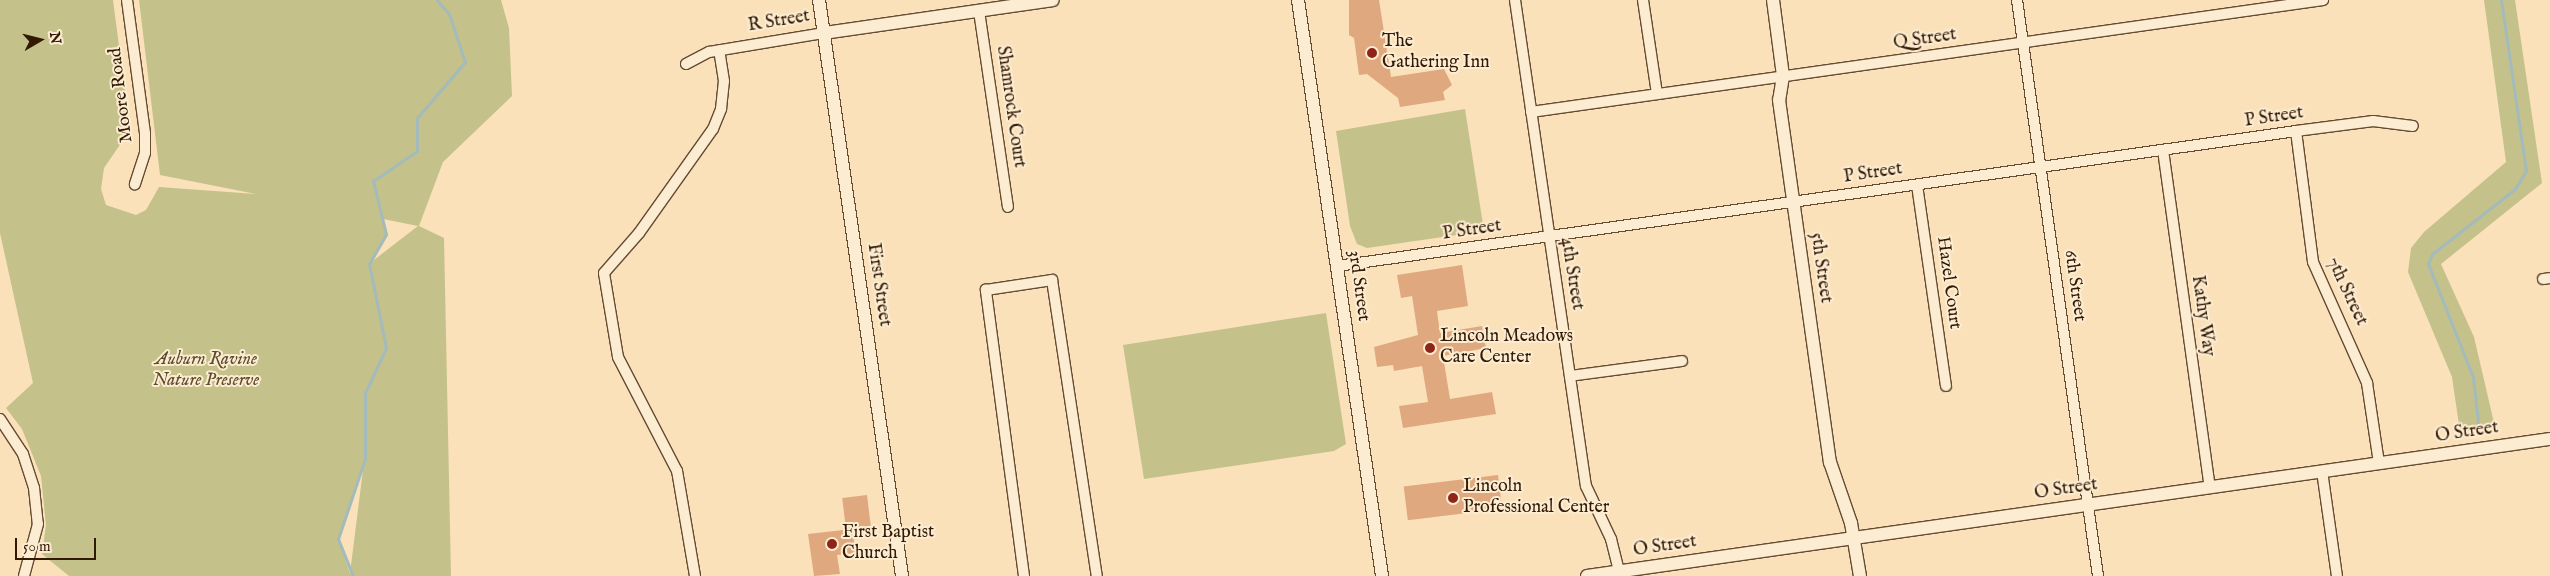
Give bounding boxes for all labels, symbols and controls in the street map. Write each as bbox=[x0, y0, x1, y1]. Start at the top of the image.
street label: R Street bbox=[747, 6, 811, 38]
north arrow bbox=[15, 15, 65, 65]
street label: Q Street bbox=[1892, 25, 1958, 55]
text: N bbox=[45, 31, 65, 45]
place label: The Gathering Inn bbox=[1382, 32, 1490, 74]
street label: Shamrock Court bbox=[991, 45, 1029, 169]
street label: Moore Road bbox=[105, 46, 139, 144]
marker: The Gathering Inn bbox=[1366, 47, 1378, 59]
street label: P Street bbox=[2243, 103, 2305, 133]
street label: P Street bbox=[1842, 159, 1904, 189]
street label: P Street bbox=[1441, 216, 1503, 246]
street label: 5th Street bbox=[1804, 231, 1836, 305]
street label: Hazel Court bbox=[1931, 235, 1965, 331]
street label: 4th Street bbox=[1555, 236, 1587, 312]
street label: First Street bbox=[861, 242, 895, 328]
street label: 3rd Street bbox=[1342, 249, 1374, 323]
street label: 6th Street bbox=[2058, 249, 2090, 323]
street label: 7th Street bbox=[2321, 254, 2371, 330]
street label: Kathy Way bbox=[2186, 274, 2218, 358]
place label: Lincoln Meadows Care Center bbox=[1440, 327, 1573, 369]
marker: Lincoln Meadows Care Center bbox=[1424, 342, 1436, 354]
park label: Auburn Ravine Nature Preserve bbox=[153, 350, 259, 392]
street label: O Street bbox=[2434, 418, 2500, 448]
street label: O Street bbox=[2033, 475, 2099, 505]
place label: Lincoln Professional Center bbox=[1463, 477, 1609, 520]
marker: Lincoln Professional Center bbox=[1447, 492, 1459, 504]
place label: First Baptist Church bbox=[842, 523, 934, 566]
scale bar bbox=[18, 528, 99, 560]
street label: O Street bbox=[1632, 532, 1698, 562]
text: 50 m bbox=[23, 537, 51, 556]
marker: First Baptist Church bbox=[826, 538, 838, 550]

